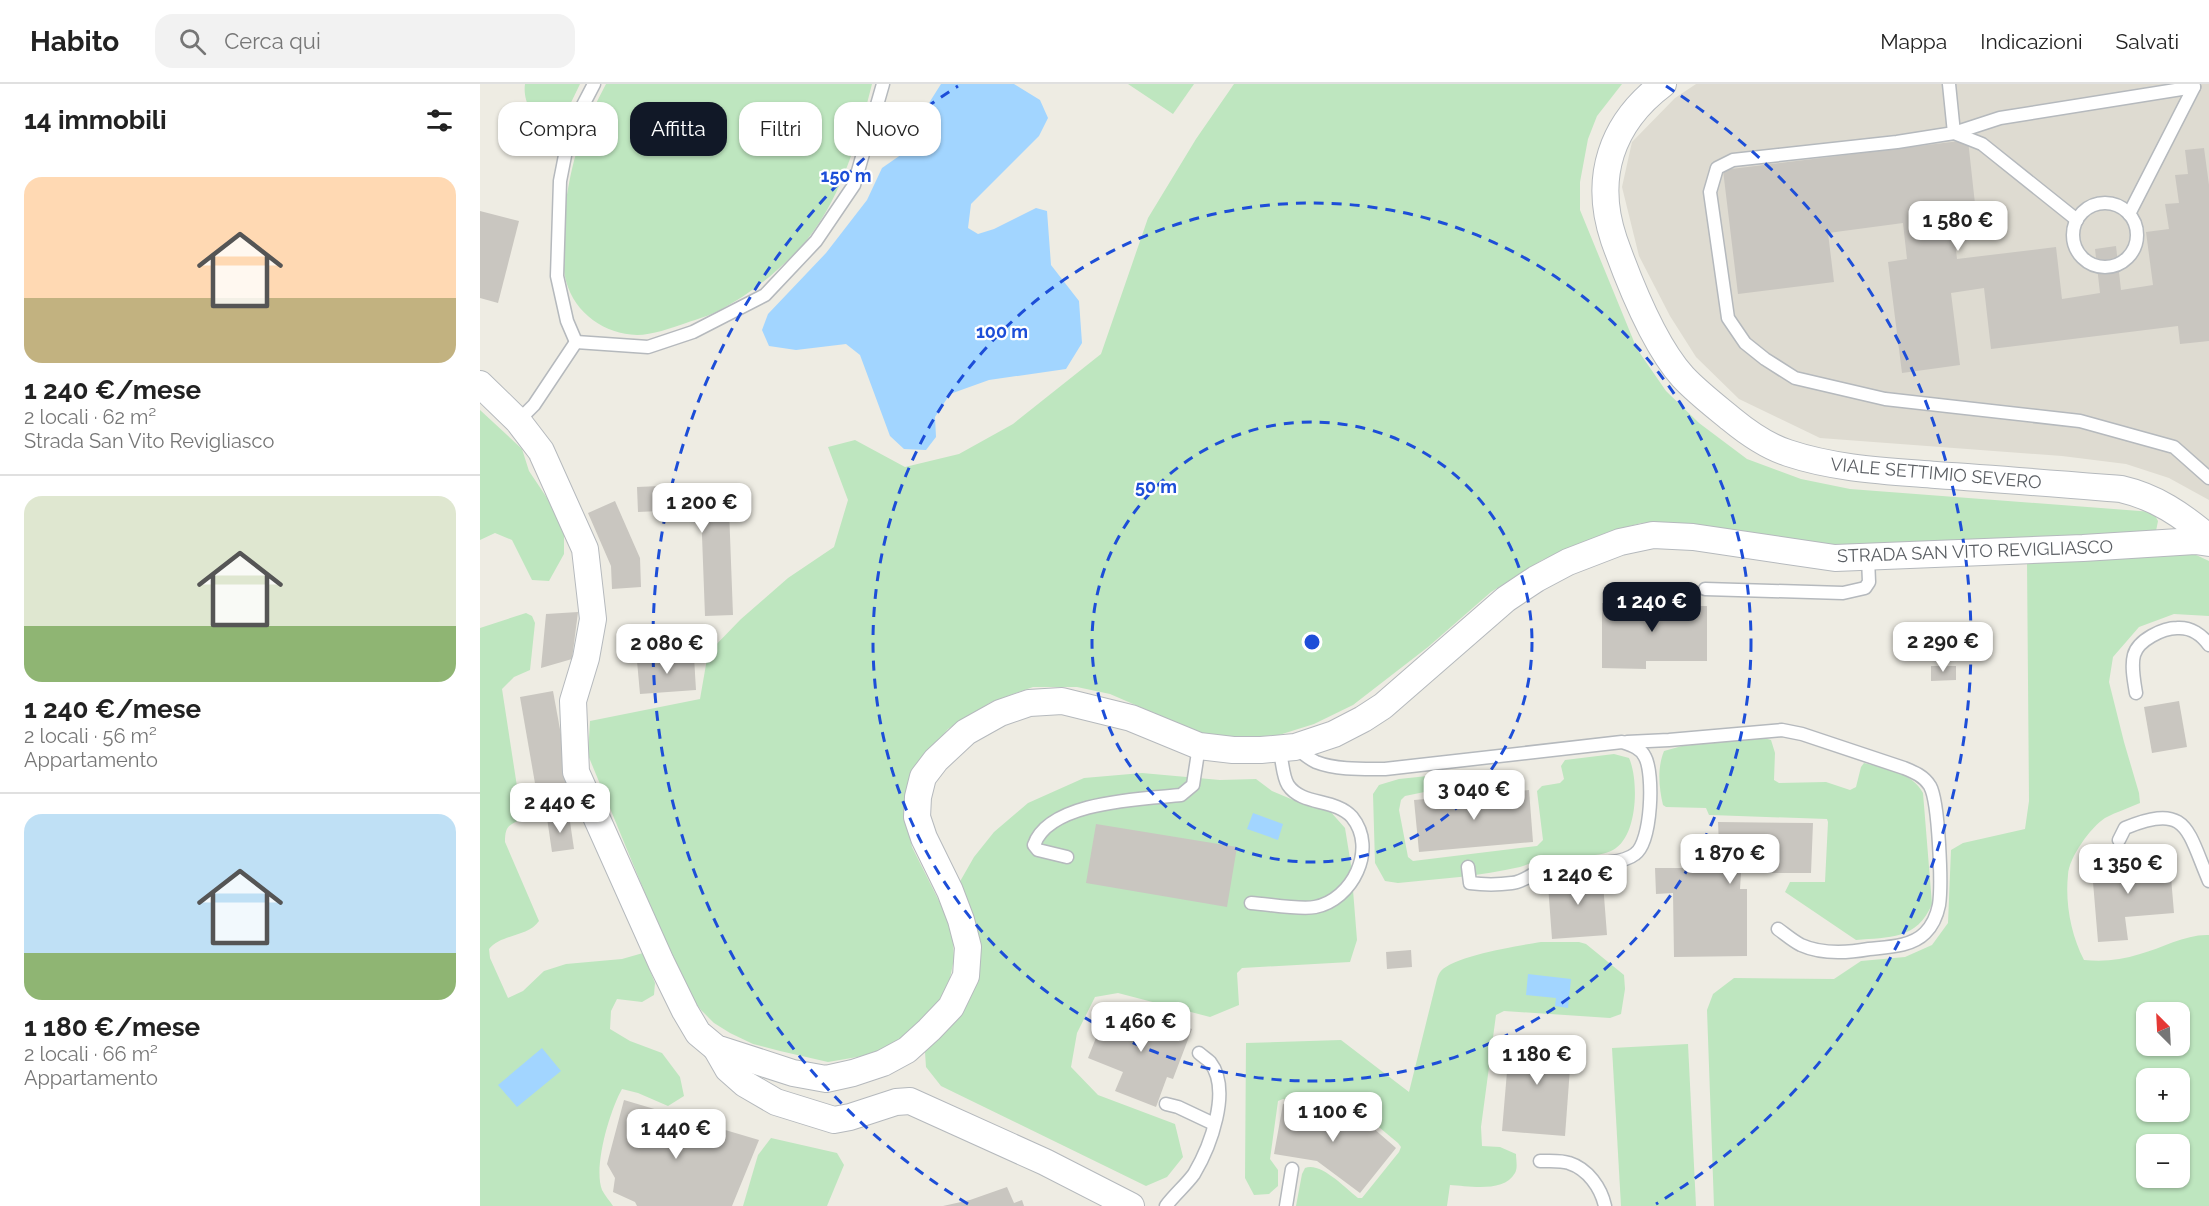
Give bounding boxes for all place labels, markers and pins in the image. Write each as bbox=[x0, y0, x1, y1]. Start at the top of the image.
pin: 1 580 € bbox=[1903, 201, 2013, 252]
pin: 1 200 € bbox=[647, 483, 757, 534]
pin: 1 240 € bbox=[1597, 582, 1707, 633]
pin: 2 290 € bbox=[1888, 622, 1998, 673]
pin: 2 080 € bbox=[612, 624, 722, 675]
centre of rings bbox=[1302, 632, 1322, 652]
pin: 3 040 € bbox=[1419, 770, 1529, 821]
pin: 2 440 € bbox=[505, 783, 615, 834]
pin: 1 870 € bbox=[1675, 834, 1785, 885]
pin: 1 350 € bbox=[2073, 844, 2183, 895]
pin: 1 240 € bbox=[1523, 855, 1633, 906]
pin: 1 460 € bbox=[1086, 1002, 1196, 1053]
pin: 1 180 € bbox=[1482, 1035, 1592, 1086]
pin: 1 100 € bbox=[1278, 1092, 1388, 1143]
pin: 1 440 € bbox=[621, 1109, 731, 1160]

